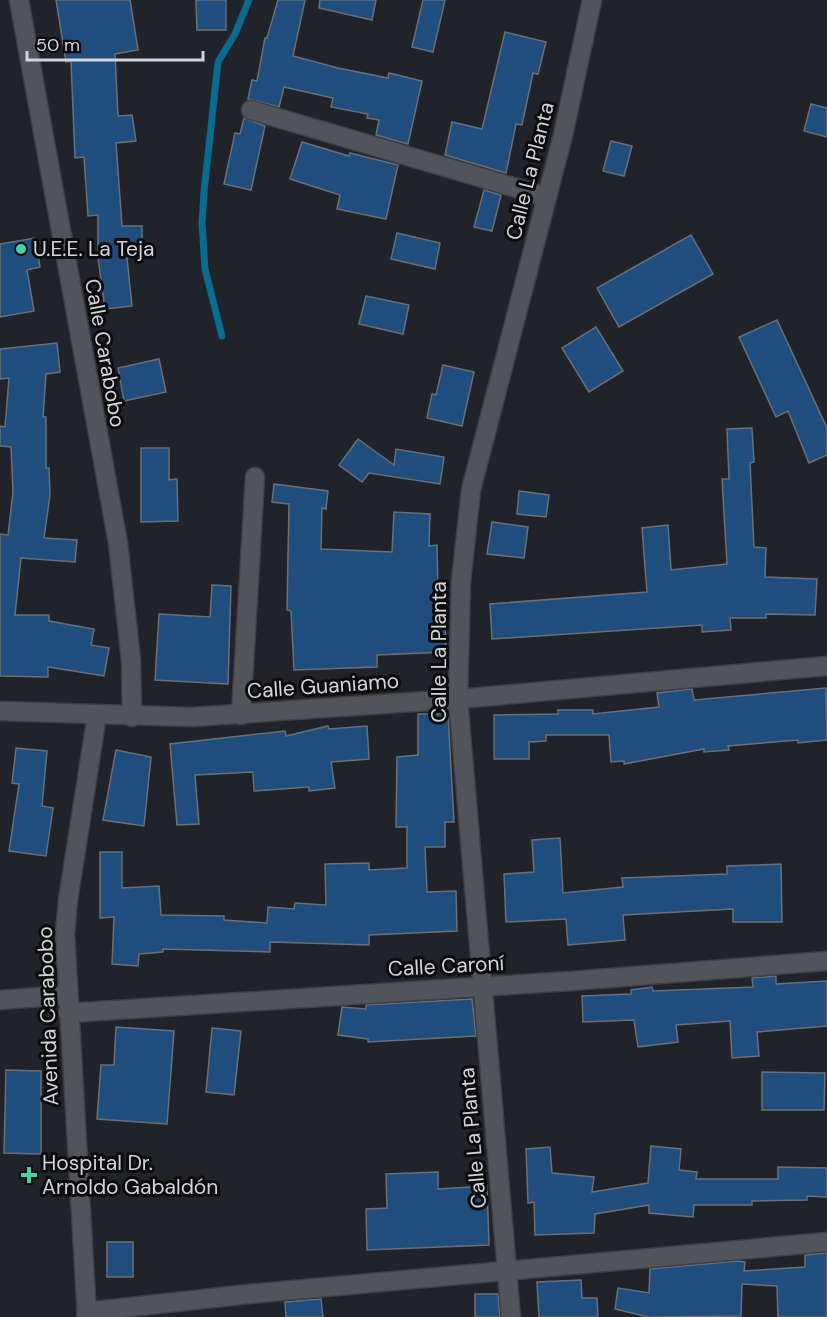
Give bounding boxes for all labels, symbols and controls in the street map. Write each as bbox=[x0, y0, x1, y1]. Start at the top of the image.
scale bar bbox=[27, 24, 202, 62]
text: 50 m bbox=[36, 33, 80, 57]
street label: Calle La Planta bbox=[499, 99, 561, 243]
place label: U.E.E. La Teja bbox=[33, 235, 155, 263]
marker: U.E.E. La Teja bbox=[14, 242, 28, 256]
street label: Calle Carabobo bbox=[78, 277, 132, 429]
street label: Calle La Planta bbox=[425, 581, 453, 723]
street label: Calle Guaniamo bbox=[246, 667, 400, 705]
street label: Avenida Carabobo bbox=[31, 926, 65, 1106]
street label: Calle Caroní bbox=[387, 949, 505, 983]
street label: Calle La Planta bbox=[453, 1066, 493, 1210]
place label: Hospital Dr. Arnoldo Gabaldón bbox=[42, 1149, 218, 1201]
marker: Hospital Dr. Arnoldo Gabaldón bbox=[20, 1166, 38, 1184]

